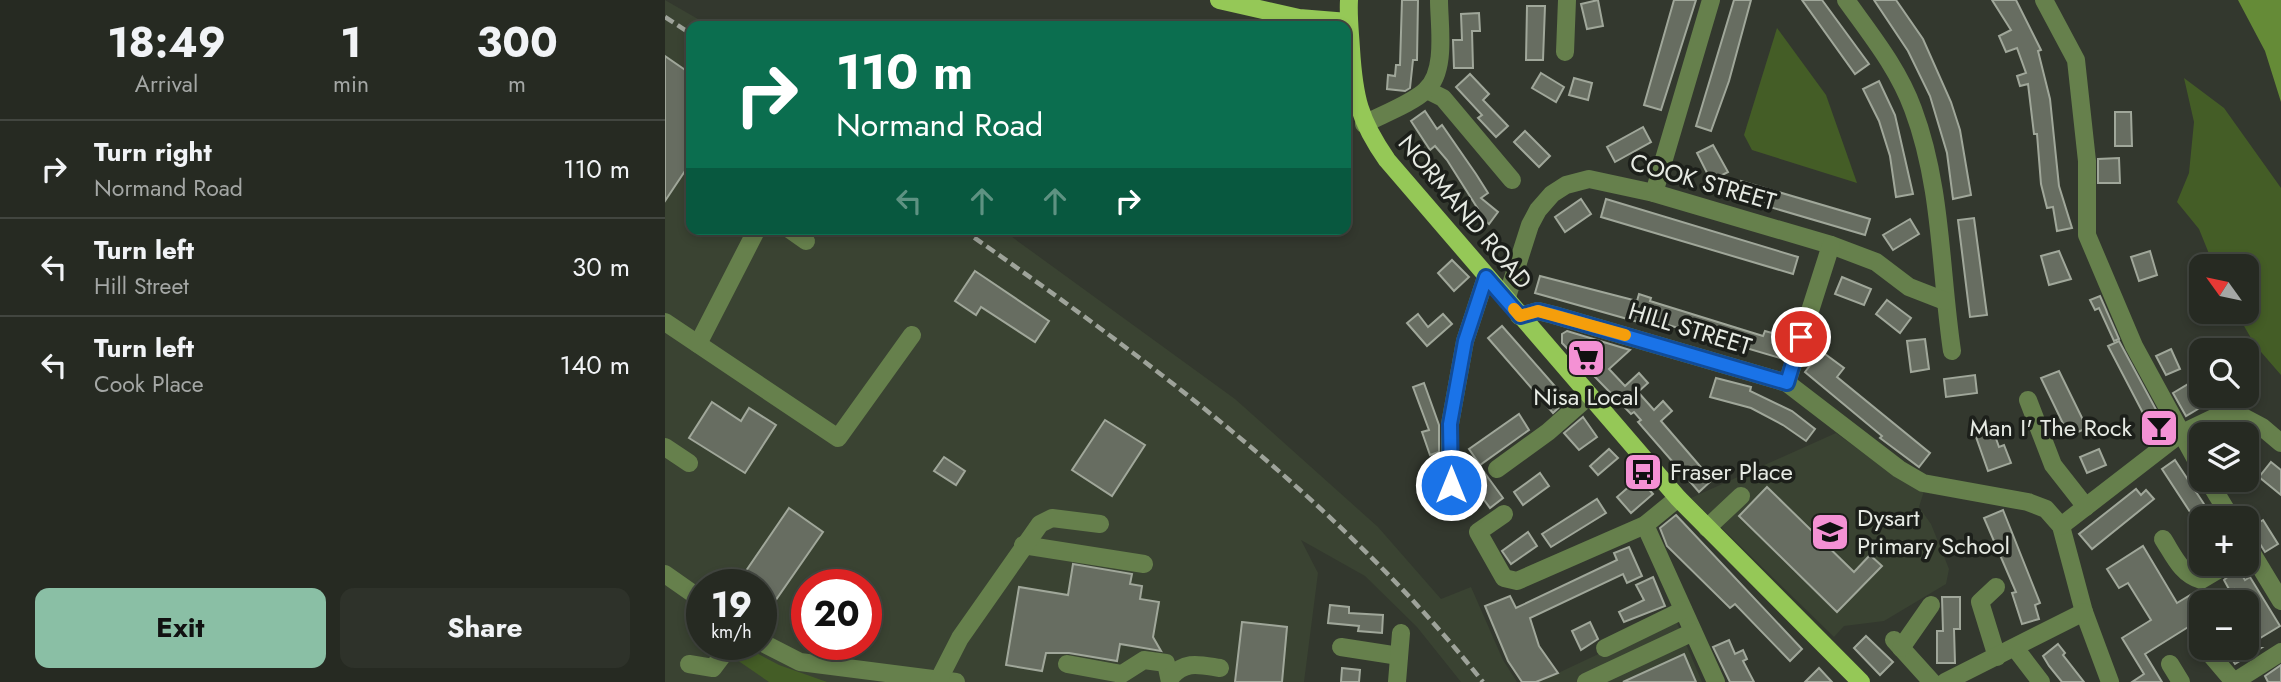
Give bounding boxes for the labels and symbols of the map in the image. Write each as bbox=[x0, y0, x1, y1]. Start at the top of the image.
street label: NORMAND ROAD bbox=[1390, 127, 1541, 297]
street label: COOK STREET bbox=[1626, 144, 1780, 219]
north arrow bbox=[2189, 254, 2259, 324]
street label: HILL STREET bbox=[1624, 293, 1756, 364]
pin bbox=[1771, 307, 1831, 367]
supermarket icon: Nisa Local bbox=[1565, 337, 1607, 379]
place label: Nisa Local bbox=[1533, 379, 1639, 414]
bar icon: Man I' The Rock bbox=[2138, 407, 2180, 449]
place label: Man I' The Rock bbox=[1969, 410, 2132, 445]
position arrow bbox=[1414, 448, 1488, 522]
bus stop icon: Fraser Place bbox=[1622, 451, 1664, 493]
place label: Fraser Place bbox=[1670, 454, 1793, 489]
place label: Dysart Primary School bbox=[1857, 500, 2010, 563]
school or university icon: Dysart Primary School bbox=[1809, 511, 1851, 553]
speed limit sign: 20 bbox=[791, 569, 882, 660]

